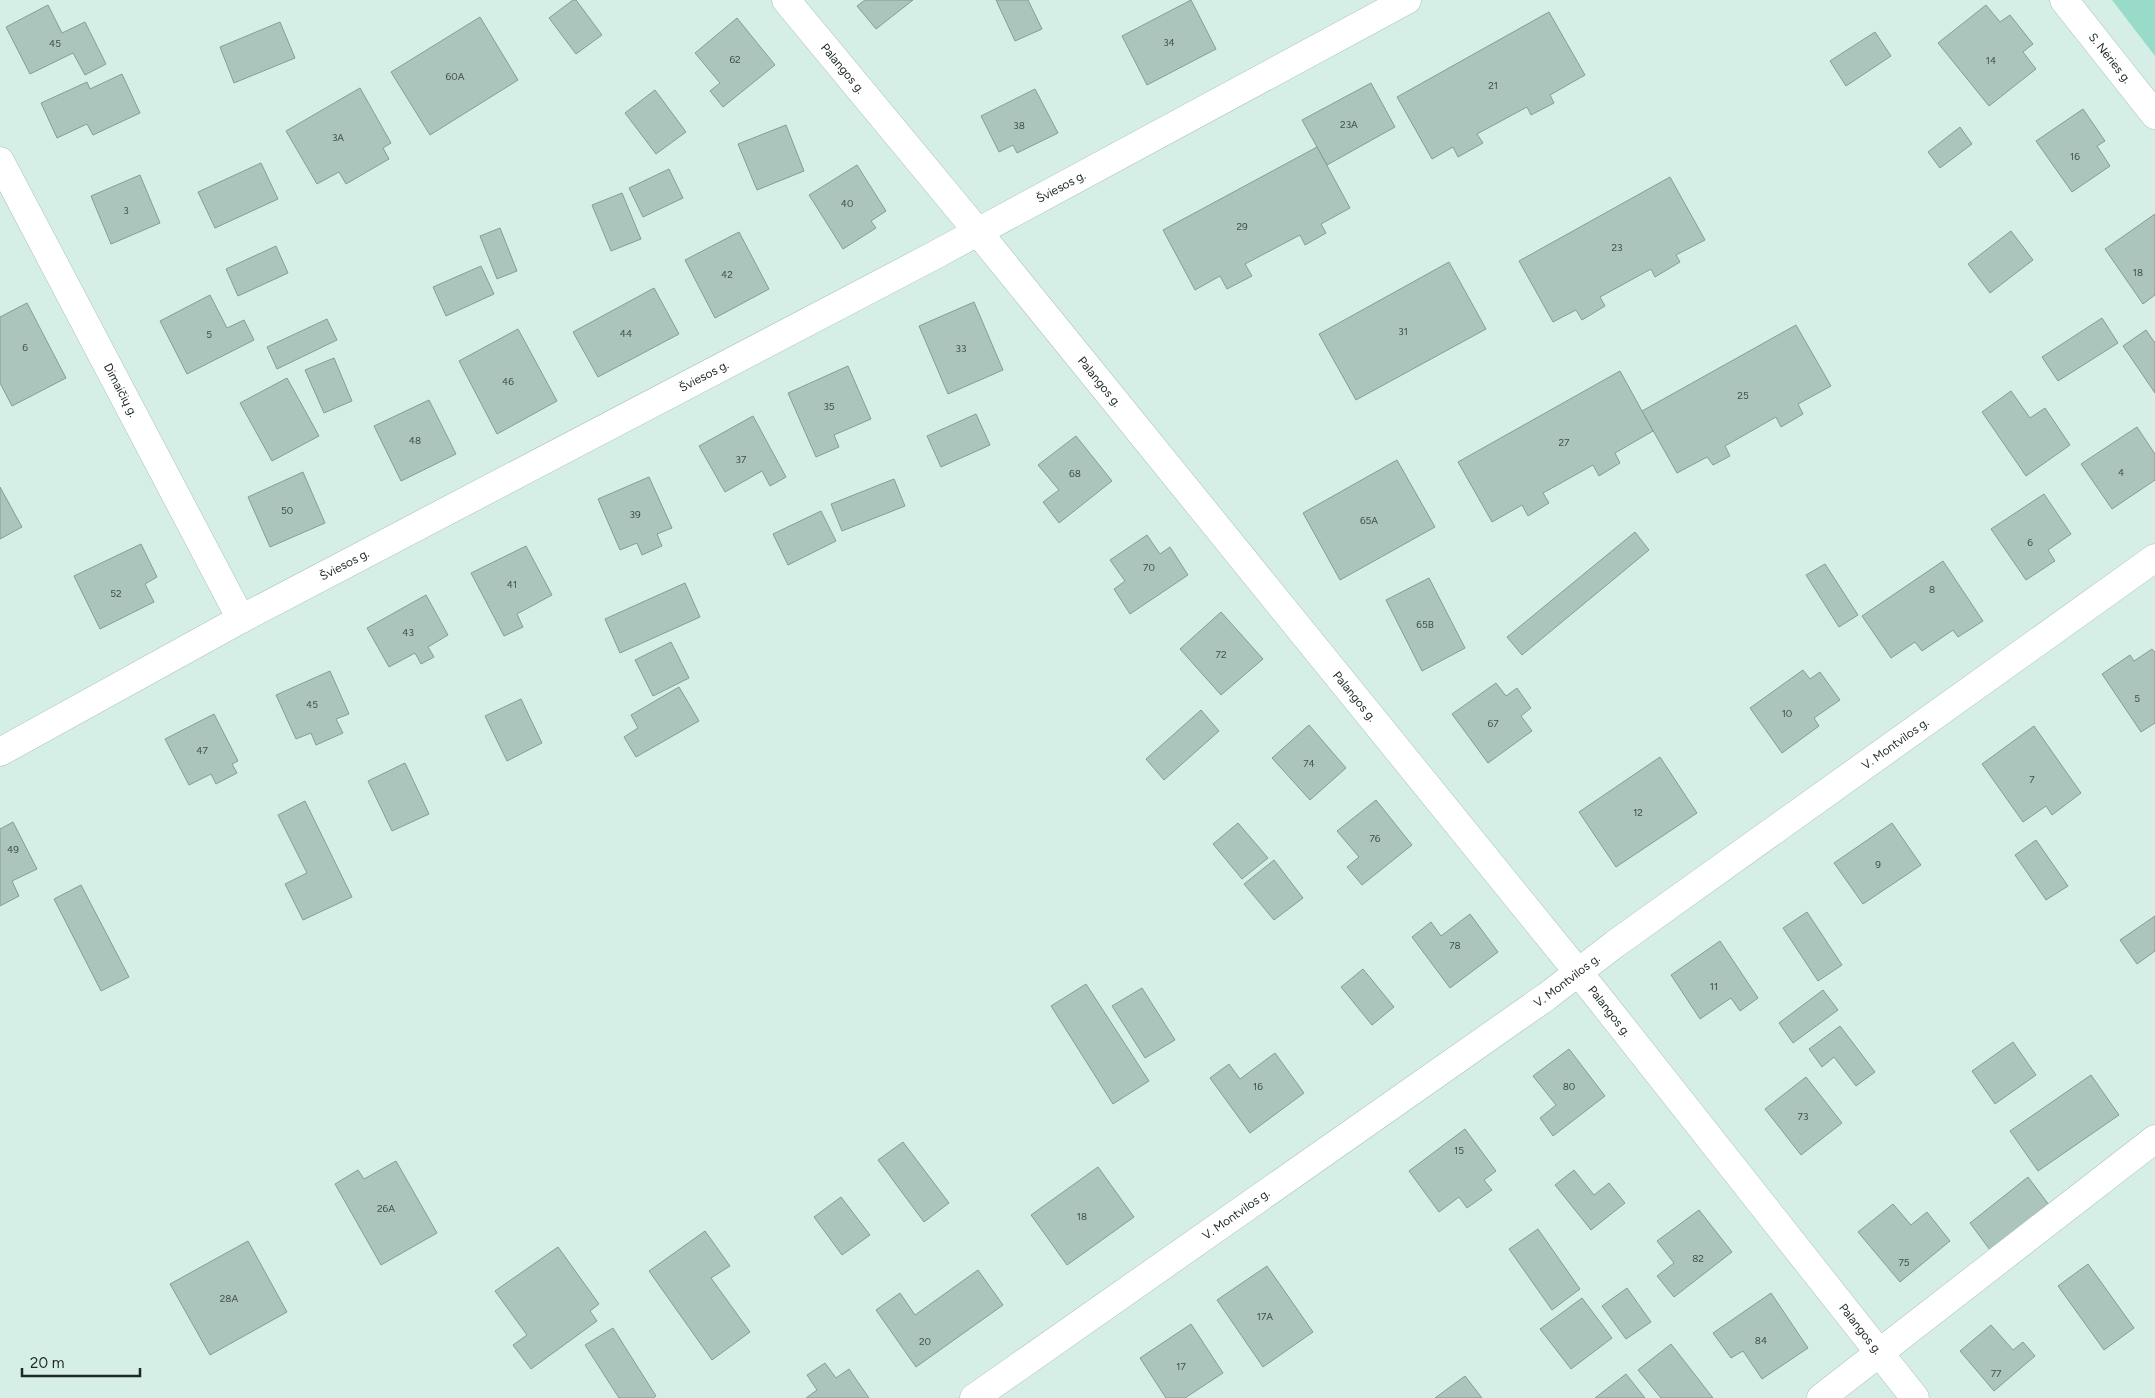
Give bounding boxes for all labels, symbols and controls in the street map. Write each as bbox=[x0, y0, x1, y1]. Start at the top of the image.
street label: S. Nėries g. bbox=[2086, 30, 2134, 86]
house number: 34 bbox=[1163, 36, 1175, 49]
house number: 45 bbox=[49, 37, 61, 50]
street label: Palangos g. bbox=[818, 41, 867, 96]
house number: 62 bbox=[729, 53, 741, 66]
house number: 14 bbox=[1986, 54, 1996, 67]
house number: 60A bbox=[446, 70, 465, 83]
house number: 21 bbox=[1488, 79, 1498, 92]
house number: 23A bbox=[1340, 118, 1358, 131]
house number: 38 bbox=[1013, 119, 1025, 132]
house number: 3A bbox=[332, 131, 344, 144]
house number: 16 bbox=[2070, 150, 2080, 163]
street label: Šviesos g. bbox=[1034, 168, 1088, 206]
house number: 40 bbox=[841, 197, 853, 210]
house number: 3 bbox=[123, 204, 129, 217]
house number: 29 bbox=[1236, 220, 1248, 233]
house number: 23 bbox=[1611, 241, 1623, 254]
house number: 18 bbox=[2133, 266, 2143, 279]
house number: 42 bbox=[721, 268, 733, 281]
house number: 31 bbox=[1398, 325, 1408, 338]
house number: 44 bbox=[620, 327, 632, 340]
house number: 5 bbox=[206, 328, 212, 341]
house number: 6 bbox=[22, 341, 28, 354]
house number: 33 bbox=[956, 342, 966, 355]
street label: Palangos g. bbox=[1075, 354, 1124, 410]
street label: Šviesos g. bbox=[677, 358, 731, 395]
street label: Dimaičių g. bbox=[101, 361, 140, 419]
house number: 46 bbox=[502, 375, 514, 388]
house number: 25 bbox=[1737, 389, 1749, 402]
house number: 35 bbox=[823, 400, 835, 413]
house number: 48 bbox=[409, 434, 421, 447]
house number: 27 bbox=[1559, 436, 1570, 449]
house number: 37 bbox=[736, 453, 747, 466]
house number: 4 bbox=[2118, 466, 2124, 479]
house number: 68 bbox=[1069, 467, 1081, 480]
house number: 50 bbox=[281, 504, 293, 517]
house number: 39 bbox=[629, 508, 641, 521]
house number: 65A bbox=[1360, 514, 1378, 527]
house number: 6 bbox=[2027, 536, 2033, 549]
street label: Šviesos g. bbox=[317, 546, 371, 583]
house number: 70 bbox=[1143, 561, 1155, 574]
house number: 41 bbox=[507, 578, 517, 591]
house number: 8 bbox=[1929, 583, 1935, 596]
house number: 52 bbox=[110, 587, 122, 600]
house number: 65B bbox=[1416, 618, 1434, 631]
house number: 43 bbox=[402, 626, 414, 639]
house number: 72 bbox=[1216, 648, 1226, 661]
street label: Palangos g. bbox=[1330, 668, 1379, 724]
house number: 5 bbox=[2134, 692, 2140, 705]
house number: 45 bbox=[306, 698, 318, 711]
house number: 10 bbox=[1782, 707, 1792, 720]
street label: V. Montvilos g. bbox=[1859, 715, 1931, 772]
house number: 67 bbox=[1487, 717, 1499, 730]
house number: 47 bbox=[196, 744, 208, 757]
house number: 74 bbox=[1303, 757, 1315, 770]
house number: 7 bbox=[2029, 773, 2035, 786]
house number: 12 bbox=[1633, 806, 1643, 819]
house number: 76 bbox=[1369, 832, 1381, 845]
house number: 49 bbox=[7, 843, 19, 856]
house number: 9 bbox=[1875, 858, 1881, 871]
house number: 78 bbox=[1449, 939, 1461, 952]
street label: V. Montvilos g. bbox=[1531, 951, 1603, 1010]
house number: 11 bbox=[1710, 980, 1718, 993]
street label: Palangos g. bbox=[1585, 983, 1634, 1039]
house number: 16 bbox=[1253, 1080, 1263, 1093]
house number: 80 bbox=[1563, 1080, 1575, 1093]
house number: 73 bbox=[1798, 1110, 1808, 1123]
house number: 15 bbox=[1454, 1144, 1464, 1157]
street label: V. Montvilos g. bbox=[1200, 1186, 1272, 1243]
house number: 26A bbox=[377, 1202, 395, 1215]
house number: 18 bbox=[1077, 1210, 1087, 1223]
house number: 82 bbox=[1692, 1252, 1704, 1265]
house number: 75 bbox=[1898, 1256, 1910, 1269]
house number: 28A bbox=[220, 1292, 238, 1305]
street label: Palangos g. bbox=[1836, 1301, 1885, 1357]
house number: 17A bbox=[1257, 1310, 1273, 1323]
house number: 84 bbox=[1755, 1334, 1767, 1347]
house number: 20 bbox=[919, 1335, 931, 1348]
scale bar bbox=[22, 1346, 140, 1378]
text: 20 m bbox=[30, 1354, 64, 1372]
house number: 17 bbox=[1176, 1360, 1186, 1373]
house number: 77 bbox=[1991, 1367, 2002, 1380]

